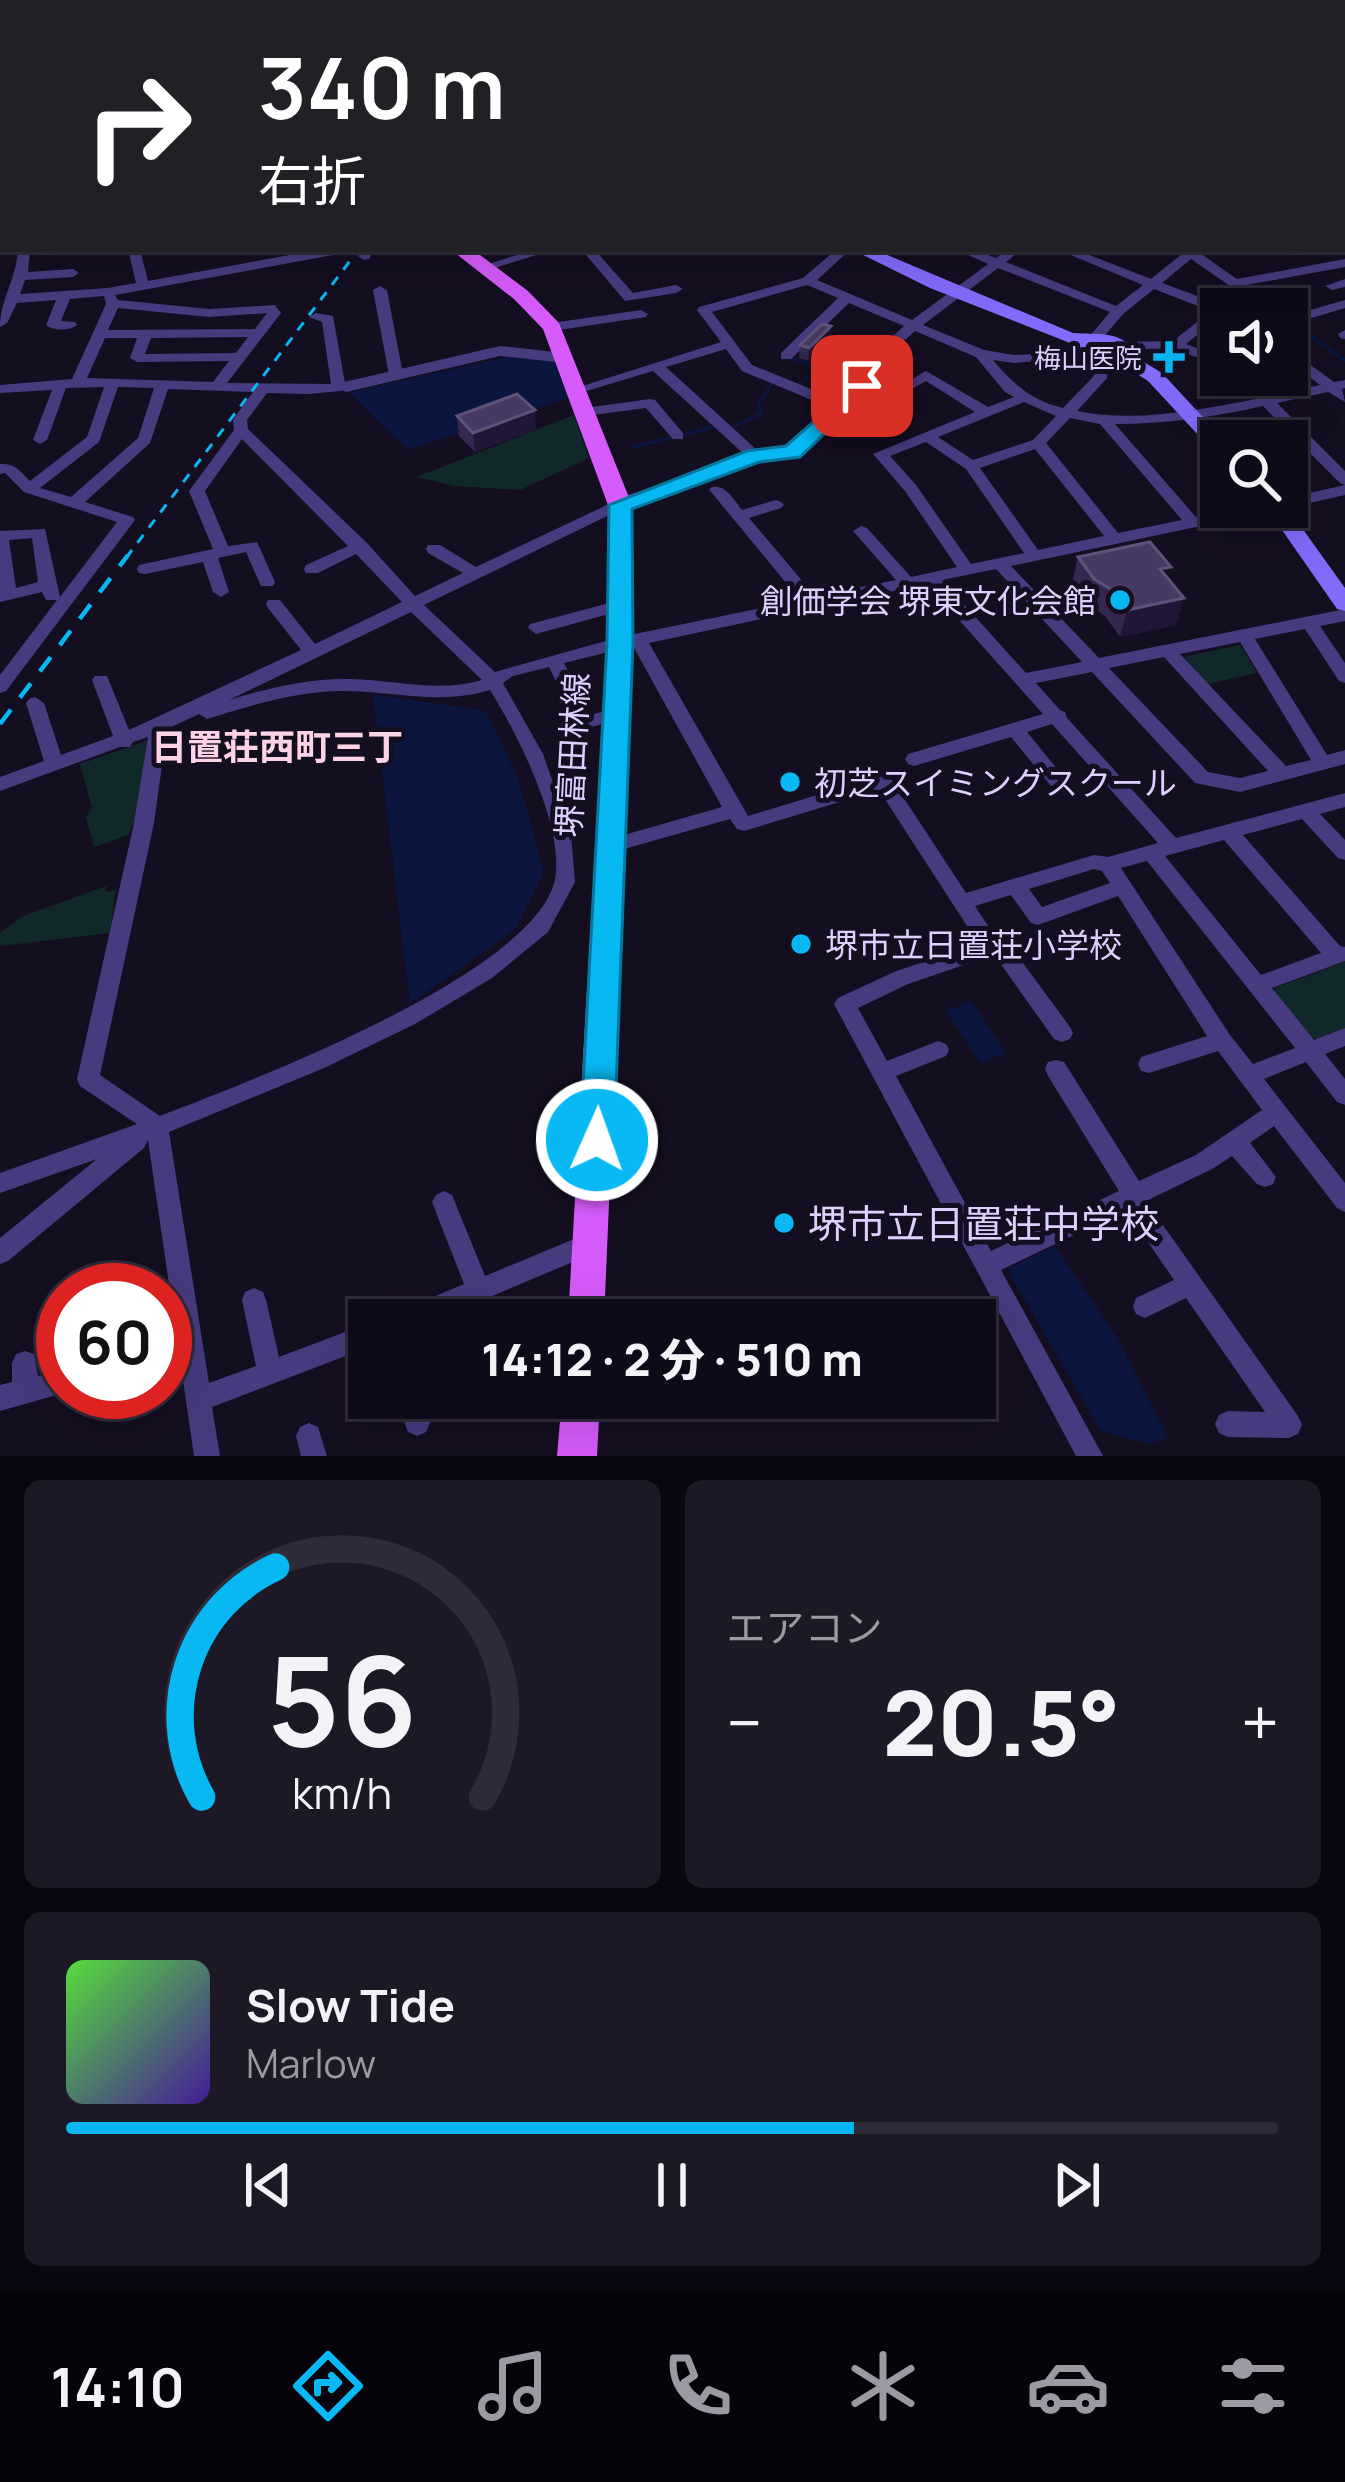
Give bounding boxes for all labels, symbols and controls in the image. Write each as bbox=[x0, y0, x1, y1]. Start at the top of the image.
text: 340 m bbox=[258, 29, 506, 144]
icon: right bbox=[60, 48, 216, 204]
text: 右折 bbox=[258, 143, 366, 217]
map controls bbox=[1200, 288, 1308, 528]
button: sound bbox=[1200, 288, 1308, 396]
pin bbox=[811, 335, 913, 437]
place label: 梅山医院 bbox=[1034, 339, 1142, 376]
marker: 梅山医院 bbox=[1153, 341, 1185, 373]
icon: arrive bbox=[829, 353, 895, 419]
button: search bbox=[1200, 420, 1308, 528]
place label: 創価学会 堺東文化会館 bbox=[759, 578, 1096, 623]
marker: 創価学会 堺東文化会館 bbox=[1107, 587, 1133, 613]
street label: 堺富田林線 bbox=[545, 671, 599, 839]
district label: 日置荘西町三丁 bbox=[151, 722, 403, 771]
place label: 初芝スイミングスクール bbox=[814, 760, 1177, 805]
marker: 初芝スイミングスクール bbox=[777, 769, 803, 795]
place label: 堺市立日置荘小学校 bbox=[825, 922, 1122, 967]
marker: 堺市立日置荘小学校 bbox=[788, 931, 814, 957]
position arrow bbox=[534, 1077, 660, 1203]
place label: 堺市立日置荘中学校 bbox=[808, 1196, 1159, 1250]
marker: 堺市立日置荘中学校 bbox=[771, 1210, 797, 1236]
speed limit sign: 60 bbox=[36, 1263, 192, 1419]
text: 14:12 · 2 分 · 510 m bbox=[481, 1328, 863, 1390]
text: エアコン bbox=[727, 1600, 883, 1654]
text: 56 bbox=[267, 1613, 418, 1783]
text: 20.5° bbox=[883, 1660, 1120, 1783]
text: − bbox=[727, 1677, 762, 1767]
text: + bbox=[1241, 1677, 1279, 1767]
text: km/h bbox=[292, 1763, 392, 1822]
text: Slow Tide bbox=[246, 1974, 455, 2036]
text: Marlow bbox=[246, 2036, 376, 2090]
icon: previous bbox=[235, 2152, 301, 2218]
icon: pause bbox=[639, 2152, 705, 2218]
icon: next bbox=[1044, 2152, 1110, 2218]
icon: directions bbox=[286, 2344, 370, 2428]
icon: music bbox=[471, 2344, 555, 2428]
icon: phone bbox=[656, 2344, 740, 2428]
icon: climate bbox=[841, 2344, 925, 2428]
icon: car bbox=[1026, 2344, 1110, 2428]
icon: filters bbox=[1211, 2344, 1295, 2428]
text: 14:10 bbox=[50, 2349, 185, 2423]

